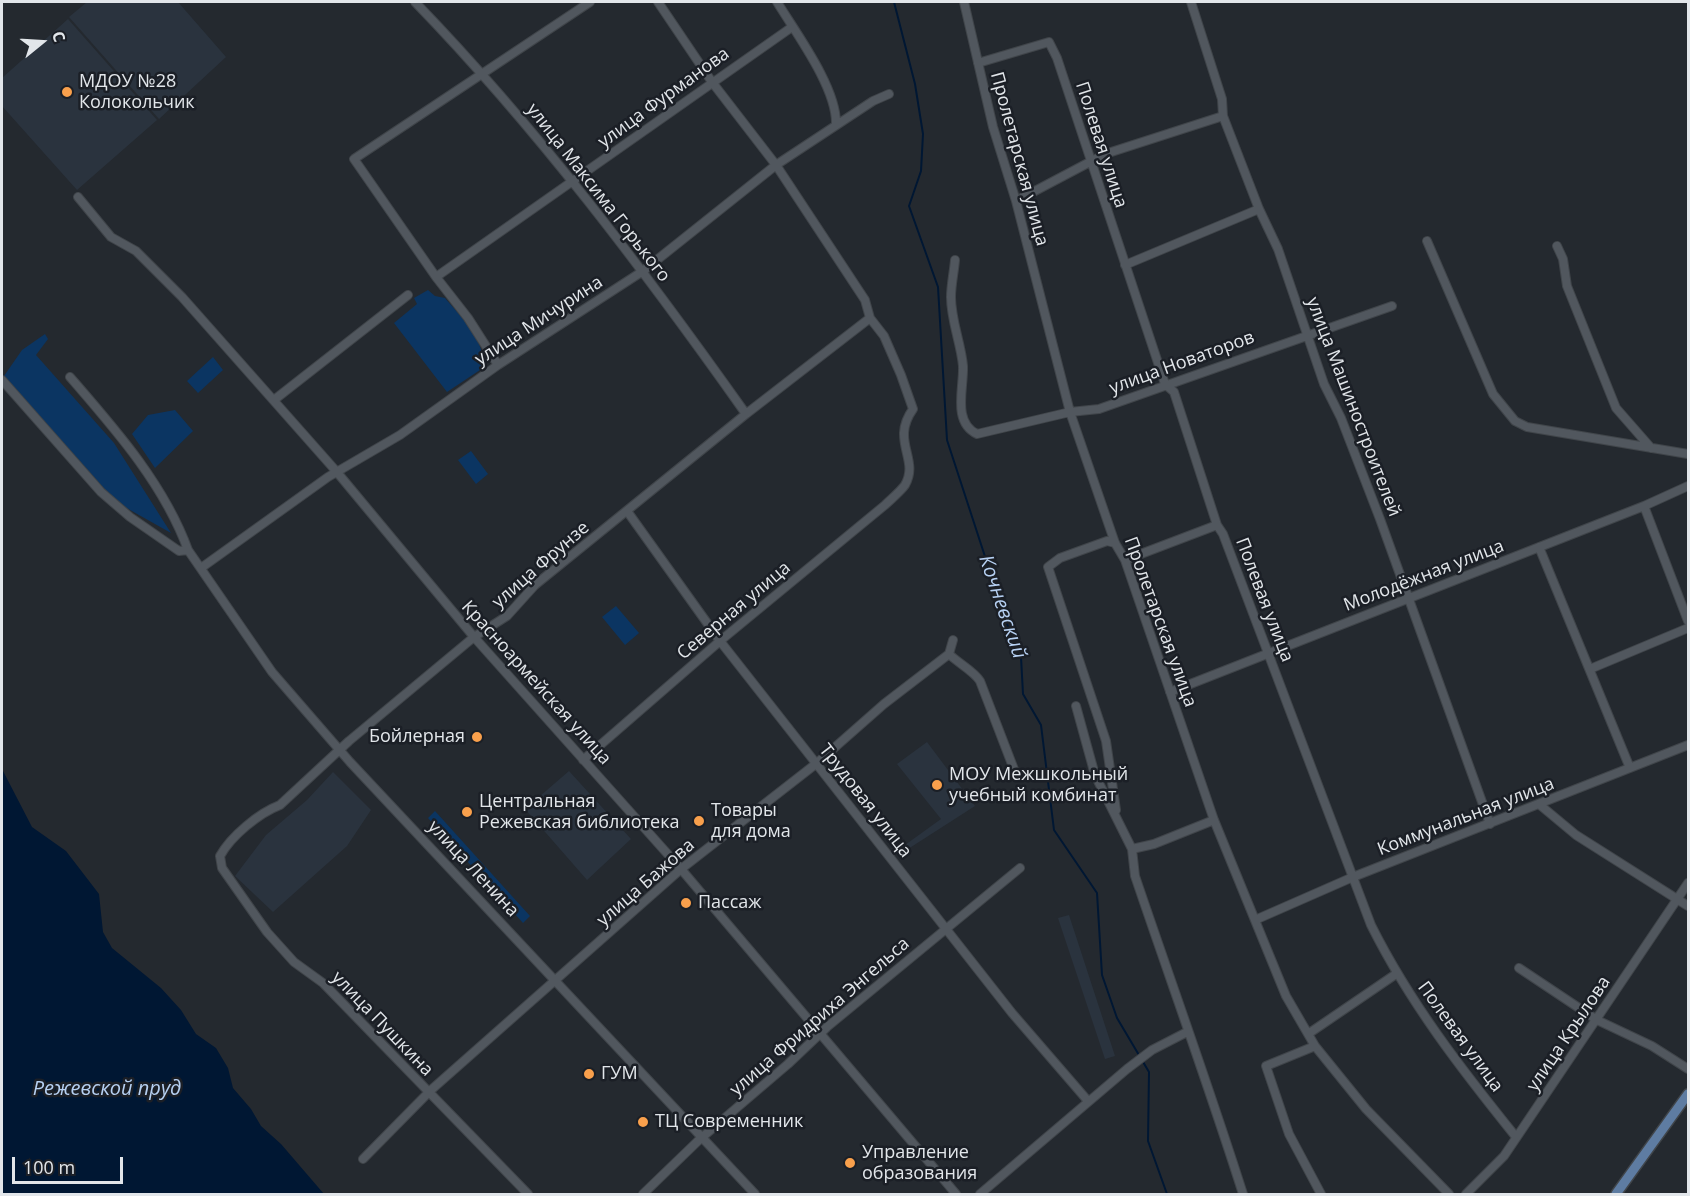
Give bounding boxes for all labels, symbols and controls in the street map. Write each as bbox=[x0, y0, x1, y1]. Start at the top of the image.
north arrow bbox=[12, 12, 72, 72]
text: С bbox=[47, 28, 71, 45]
street label: улица Фурманова bbox=[594, 43, 734, 153]
street label: Пролетарская улица bbox=[985, 70, 1053, 248]
place label: МДОУ №28 Колокольчик bbox=[79, 71, 195, 113]
street label: Полевая улица bbox=[1070, 79, 1132, 211]
marker: МДОУ №28 Колокольчик bbox=[60, 85, 74, 99]
street label: улица Максима Горького bbox=[522, 99, 674, 287]
street label: улица Мичурина bbox=[471, 272, 607, 370]
street label: улица Машиностроителей bbox=[1301, 294, 1405, 520]
street label: улица Новаторов bbox=[1107, 327, 1257, 399]
street label: улица Фрунзе bbox=[488, 517, 594, 613]
street label: Пролетарская улица bbox=[1119, 534, 1201, 710]
street label: Полевая улица bbox=[1230, 535, 1298, 665]
street label: Молодёжная улица bbox=[1341, 535, 1507, 617]
water label: Кочневский bbox=[973, 552, 1031, 662]
street label: Северная улица bbox=[673, 557, 795, 665]
street label: Красноармейская улица bbox=[457, 597, 615, 769]
place label: Бойлерная bbox=[369, 726, 465, 748]
marker: Бойлерная bbox=[470, 730, 484, 744]
street label: Трудовая улица bbox=[814, 740, 916, 862]
place label: МОУ Межшкольный учебный комбинат bbox=[949, 764, 1128, 806]
street label: Коммунальная улица bbox=[1375, 773, 1557, 861]
marker: МОУ Межшкольный учебный комбинат bbox=[930, 778, 944, 792]
place label: Центральная Режевская библиотека bbox=[479, 791, 679, 834]
place label: Товары для дома bbox=[711, 800, 791, 842]
marker: Центральная Режевская библиотека bbox=[460, 805, 474, 819]
marker: Товары для дома bbox=[692, 814, 706, 828]
street label: улица Ленина bbox=[423, 816, 523, 922]
street label: улица Бажова bbox=[593, 835, 699, 931]
place label: Пассаж bbox=[698, 892, 762, 914]
marker: Пассаж bbox=[679, 896, 693, 910]
street label: улица Фридриха Энгельса bbox=[726, 933, 914, 1101]
street label: улица Пушкина bbox=[327, 967, 437, 1081]
street label: улица Крылова bbox=[1523, 972, 1615, 1096]
street label: Полевая улица bbox=[1413, 978, 1507, 1096]
place label: ГУМ bbox=[601, 1063, 638, 1085]
marker: ГУМ bbox=[582, 1067, 596, 1081]
water label: Режевской пруд bbox=[33, 1077, 181, 1101]
place label: ТЦ Современник bbox=[655, 1111, 803, 1133]
marker: ТЦ Современник bbox=[636, 1115, 650, 1129]
place label: Управление образования bbox=[862, 1142, 977, 1184]
scale bar bbox=[15, 1145, 126, 1183]
text: 100 m bbox=[23, 1155, 75, 1179]
marker: Управление образования bbox=[843, 1156, 857, 1170]

